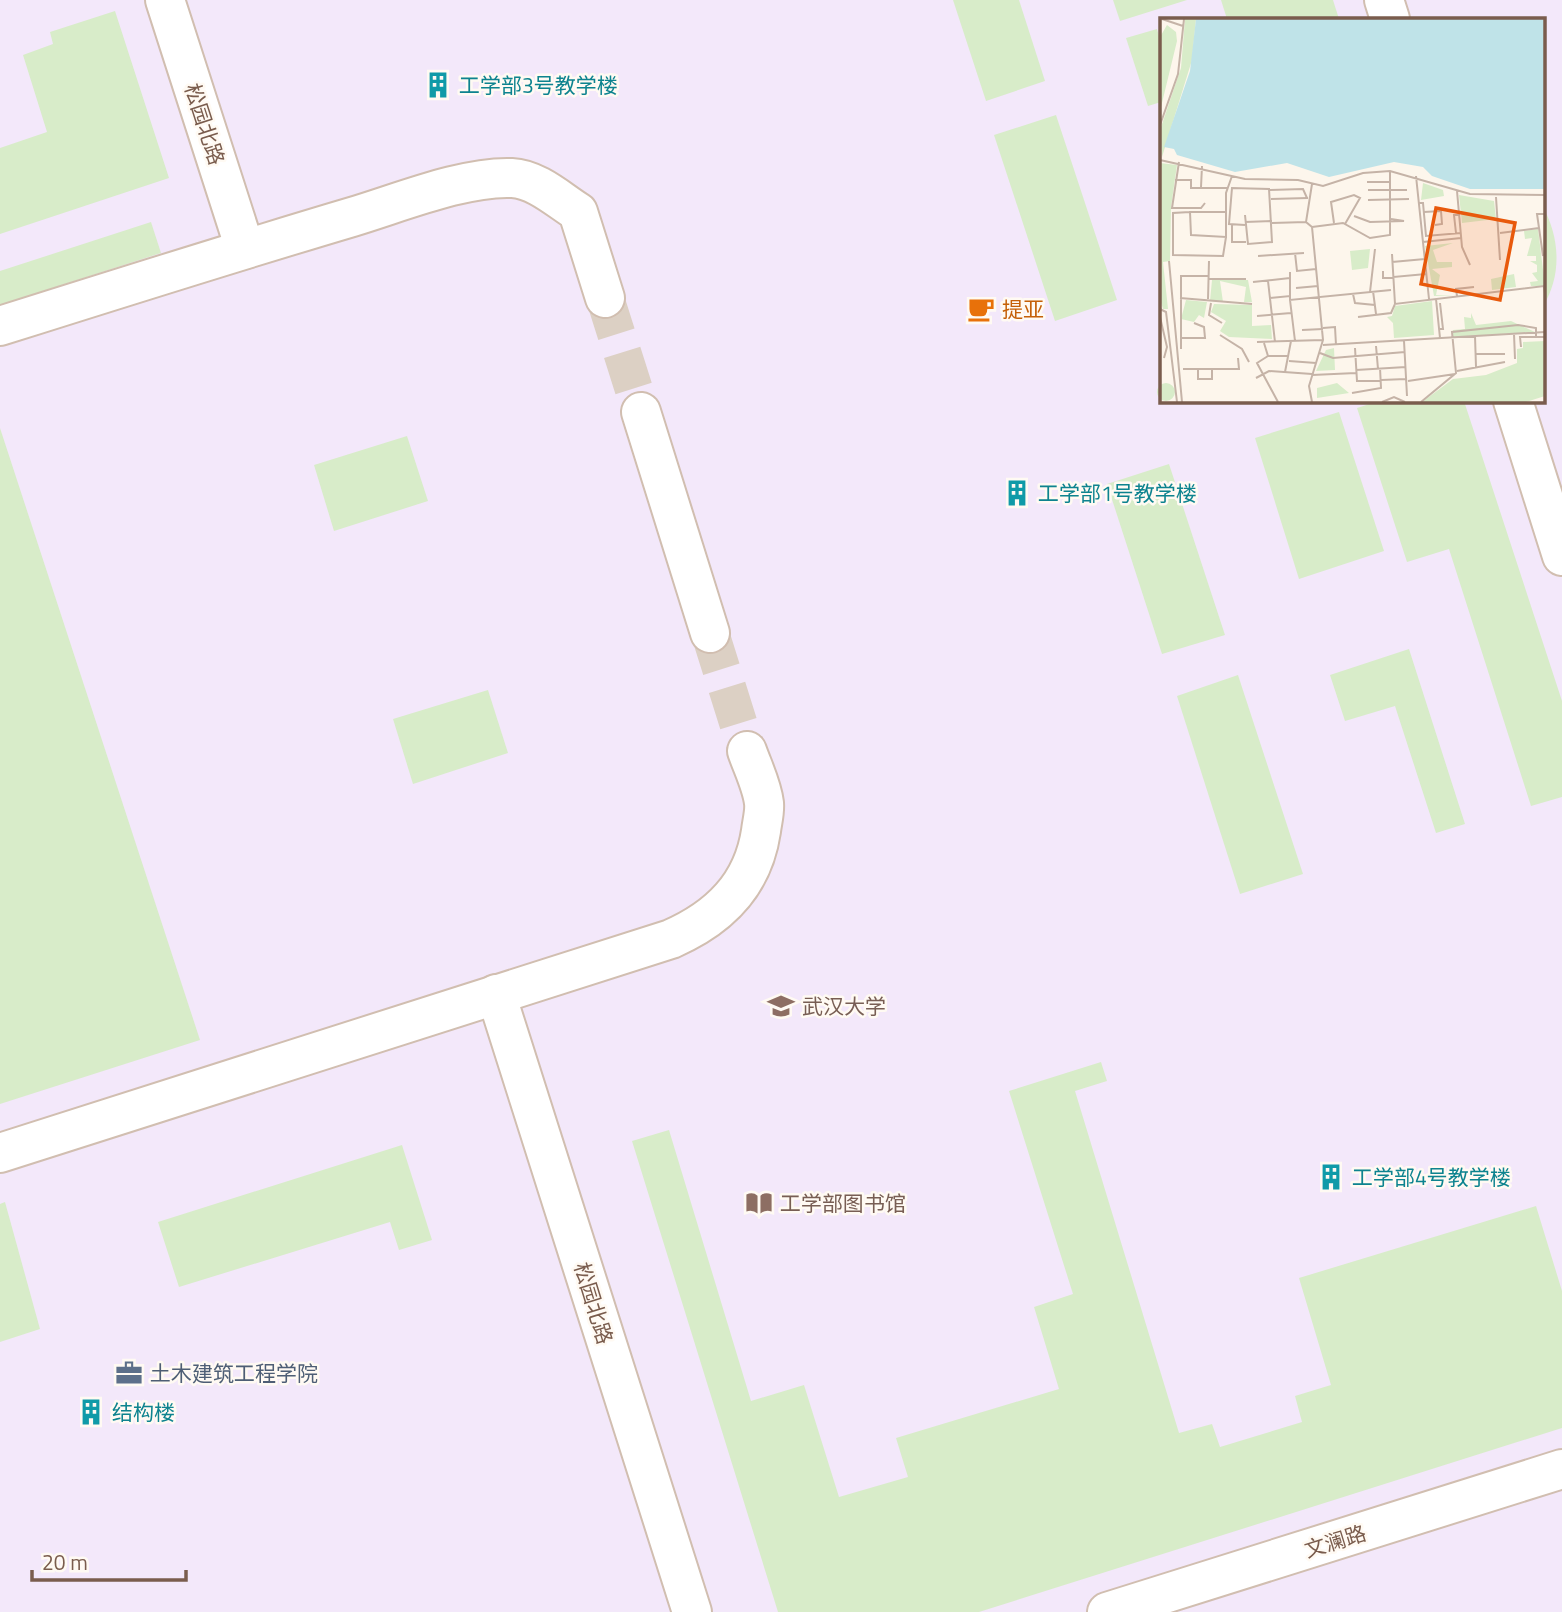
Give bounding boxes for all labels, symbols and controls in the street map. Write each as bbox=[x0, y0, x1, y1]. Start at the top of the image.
inset map bbox=[1160, 18, 1544, 402]
place label: 工学部3号教学楼 bbox=[459, 69, 618, 101]
building icon: 工学部3号教学楼 bbox=[423, 70, 453, 100]
street label: 松园北路 bbox=[177, 79, 233, 169]
place label: 提亚 bbox=[1002, 293, 1044, 325]
cafe icon: 提亚 bbox=[966, 294, 996, 324]
place label: 工学部1号教学楼 bbox=[1038, 477, 1197, 509]
building icon: 工学部1号教学楼 bbox=[1002, 478, 1032, 508]
place label: 武汉大学 bbox=[802, 990, 886, 1022]
school or university icon: 武汉大学 bbox=[766, 991, 796, 1021]
place label: 工学部4号教学楼 bbox=[1352, 1161, 1511, 1193]
building icon: 工学部4号教学楼 bbox=[1316, 1162, 1346, 1192]
place label: 工学部图书馆 bbox=[780, 1187, 906, 1219]
library icon: 工学部图书馆 bbox=[744, 1188, 774, 1218]
street label: 松园北路 bbox=[566, 1258, 622, 1348]
place label: 土木建筑工程学院 bbox=[150, 1357, 318, 1389]
office icon: 土木建筑工程学院 bbox=[114, 1358, 144, 1388]
place label: 结构楼 bbox=[112, 1396, 175, 1428]
building icon: 结构楼 bbox=[76, 1397, 106, 1427]
street label: 文澜路 bbox=[1300, 1516, 1370, 1566]
scale bar bbox=[32, 1538, 186, 1582]
text: 20 m bbox=[42, 1546, 88, 1578]

